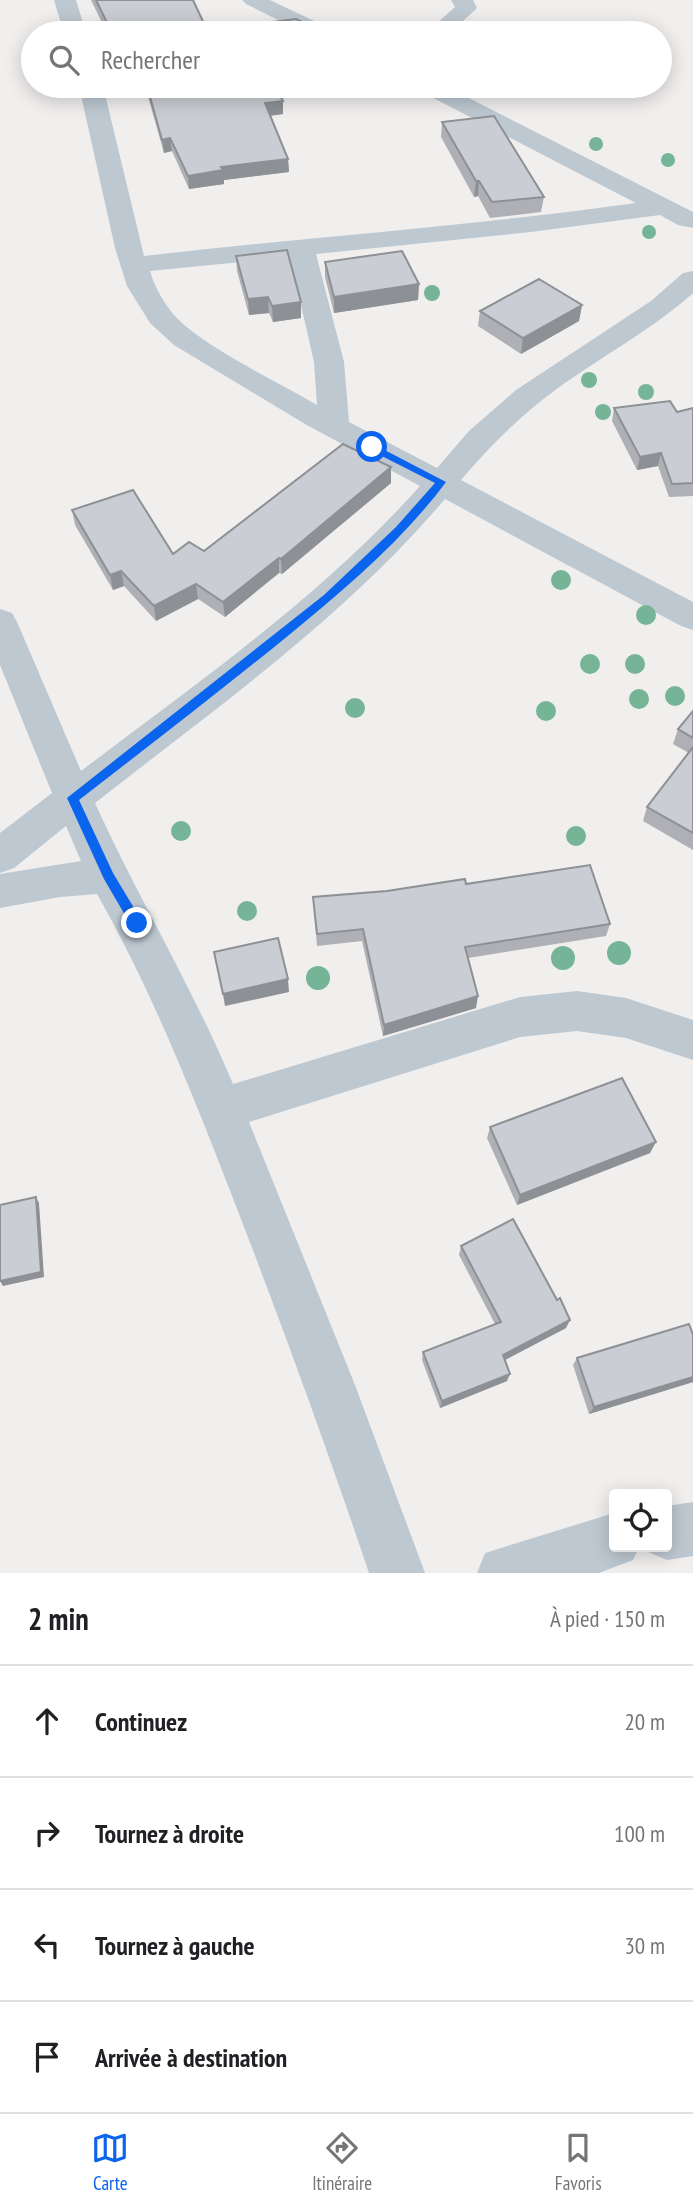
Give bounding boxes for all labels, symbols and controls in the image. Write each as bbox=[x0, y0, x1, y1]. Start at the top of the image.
search box bbox=[21, 21, 672, 98]
icon: search bbox=[45, 41, 83, 79]
text: Rechercher bbox=[101, 43, 200, 76]
route start bbox=[356, 431, 387, 462]
route end bbox=[121, 907, 152, 938]
map controls bbox=[609, 1489, 672, 1552]
button: locate bbox=[609, 1489, 672, 1552]
text: 2 min bbox=[28, 1599, 89, 1638]
text: À pied · 150 m bbox=[550, 1604, 665, 1633]
icon: ahead bbox=[28, 1702, 66, 1740]
text: Continuez bbox=[95, 1705, 187, 1738]
text: 20 m bbox=[624, 1707, 665, 1736]
icon: right bbox=[28, 1814, 66, 1852]
text: Tournez à droite bbox=[95, 1817, 244, 1850]
text: 100 m bbox=[614, 1819, 665, 1848]
icon: left bbox=[28, 1926, 66, 1964]
text: Tournez à gauche bbox=[95, 1929, 255, 1962]
text: 30 m bbox=[624, 1931, 665, 1960]
icon: arrive bbox=[28, 2038, 66, 2076]
text: Arrivée à destination bbox=[95, 2041, 287, 2074]
tab: Carte bbox=[91, 2129, 129, 2195]
tab: Itinéraire bbox=[312, 2129, 372, 2195]
tab: Favoris bbox=[555, 2129, 602, 2195]

